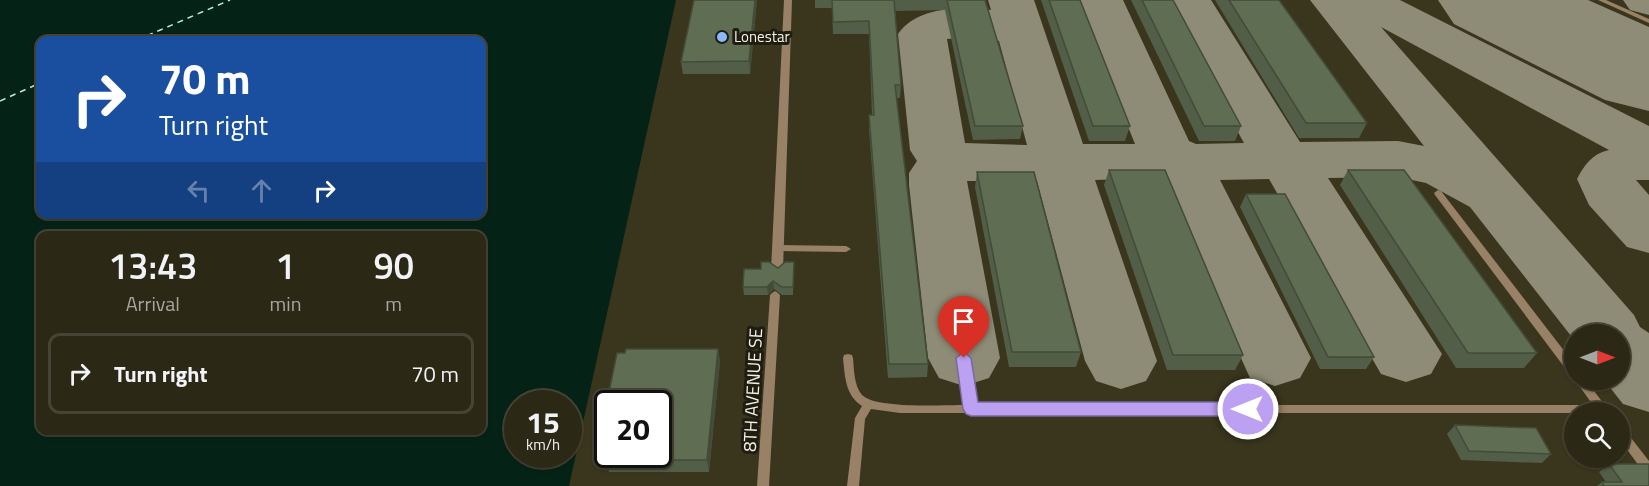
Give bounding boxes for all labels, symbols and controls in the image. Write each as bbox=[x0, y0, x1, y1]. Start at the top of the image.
place label: Lonestar bbox=[734, 25, 790, 48]
marker: Lonestar bbox=[715, 30, 729, 44]
text: 70 m bbox=[159, 46, 251, 110]
icon: right bbox=[60, 60, 138, 138]
text: Turn right bbox=[159, 104, 268, 145]
icon: left bbox=[182, 174, 215, 207]
icon: ahead bbox=[245, 174, 278, 207]
icon: right bbox=[308, 174, 341, 207]
text: 13:43 bbox=[108, 238, 197, 293]
text: 1 bbox=[275, 238, 296, 293]
text: 90 bbox=[374, 238, 414, 293]
text: Arrival bbox=[126, 288, 180, 319]
text: min bbox=[270, 288, 301, 319]
text: m bbox=[385, 288, 402, 319]
pin bbox=[938, 296, 989, 358]
icon: arrive bbox=[947, 305, 980, 338]
north arrow bbox=[1564, 324, 1630, 390]
map controls bbox=[1564, 324, 1630, 468]
street label: 8TH AVENUE SE bbox=[736, 327, 769, 452]
icon: right bbox=[63, 357, 96, 390]
text: Turn right bbox=[114, 357, 208, 391]
text: 70 m bbox=[411, 357, 459, 391]
position arrow bbox=[1216, 377, 1280, 441]
speed limit sign: 20 bbox=[594, 390, 672, 468]
text: 15 bbox=[526, 399, 560, 445]
button: search bbox=[1564, 402, 1630, 468]
text: km/h bbox=[526, 433, 560, 456]

